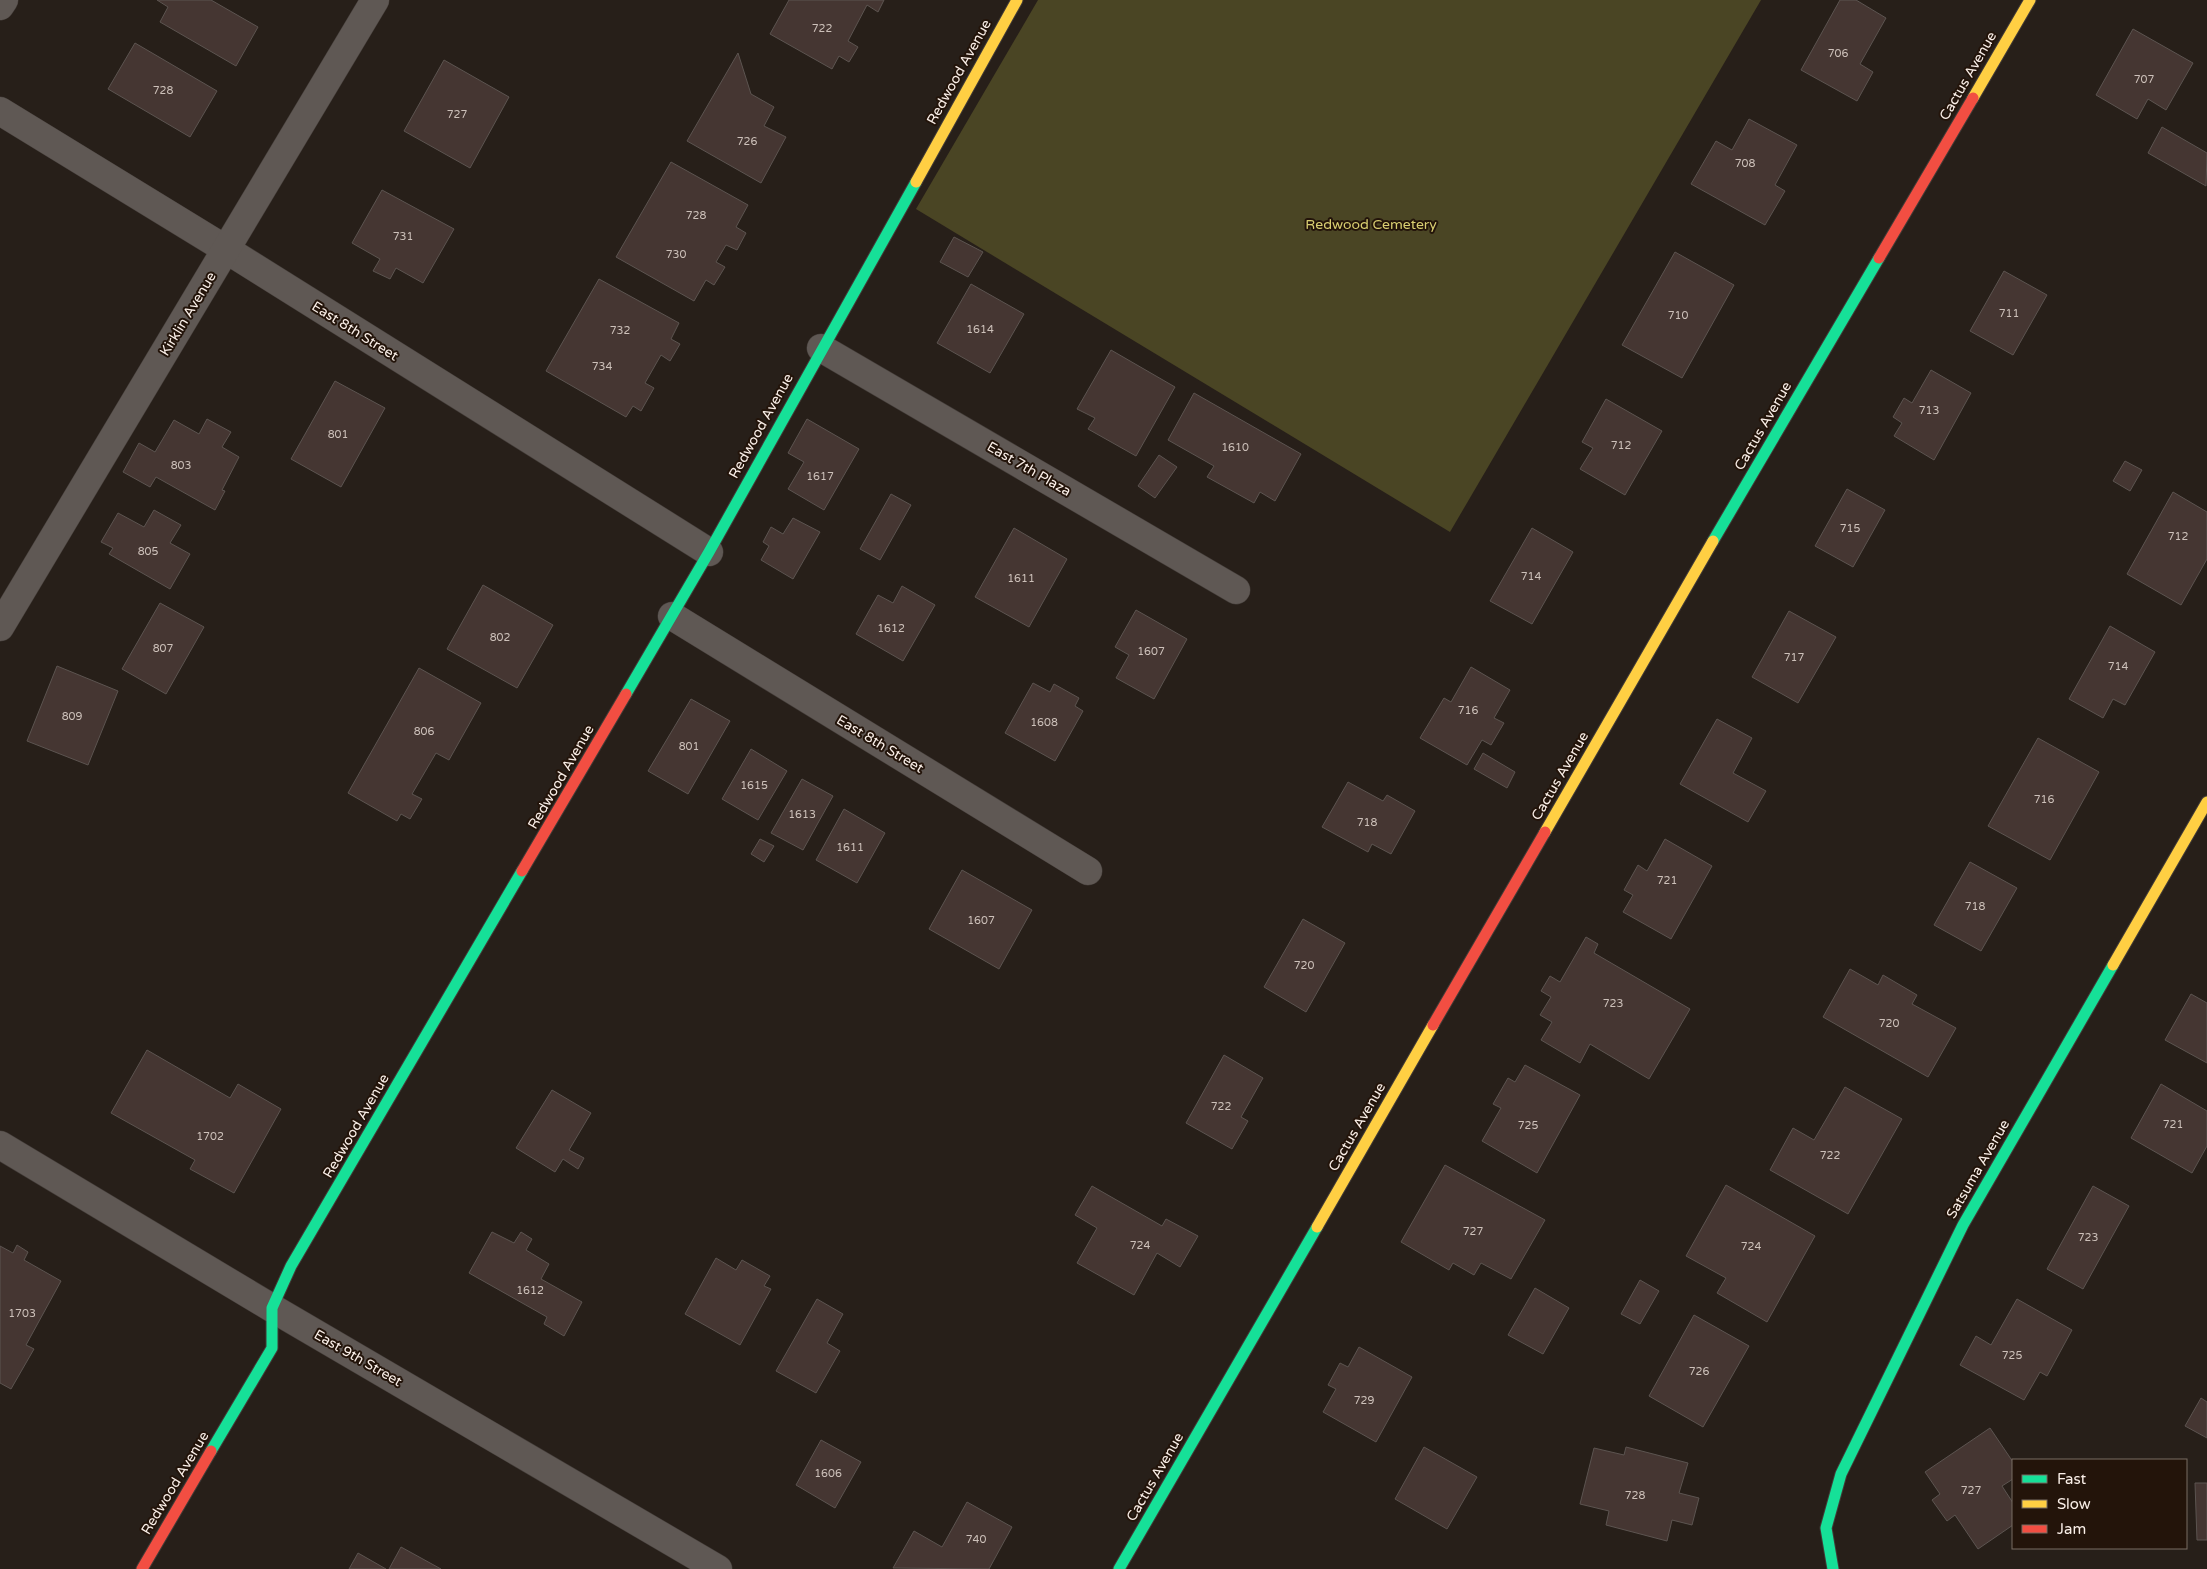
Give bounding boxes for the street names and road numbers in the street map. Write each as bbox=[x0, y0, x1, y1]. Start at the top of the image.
street label: Redwood Avenue bbox=[923, 17, 995, 127]
street label: Cactus Avenue bbox=[1936, 29, 2000, 123]
street label: Kirklin Avenue bbox=[156, 269, 220, 359]
street label: East 8th Street bbox=[309, 298, 402, 365]
street label: Redwood Avenue bbox=[725, 371, 797, 481]
street label: Cactus Avenue bbox=[1731, 379, 1795, 473]
street label: East 7th Plaza bbox=[984, 438, 1074, 500]
street label: East 8th Street bbox=[833, 711, 927, 777]
street label: Redwood Avenue bbox=[524, 722, 598, 832]
street label: Cactus Avenue bbox=[1528, 729, 1592, 823]
street label: Redwood Avenue bbox=[319, 1071, 393, 1181]
street label: Cactus Avenue bbox=[1325, 1080, 1389, 1174]
street label: Satsuma Avenue bbox=[1943, 1116, 2013, 1221]
street label: East 9th Street bbox=[311, 1326, 406, 1390]
street label: Redwood Avenue bbox=[137, 1428, 213, 1538]
street label: Cactus Avenue bbox=[1123, 1430, 1187, 1524]

